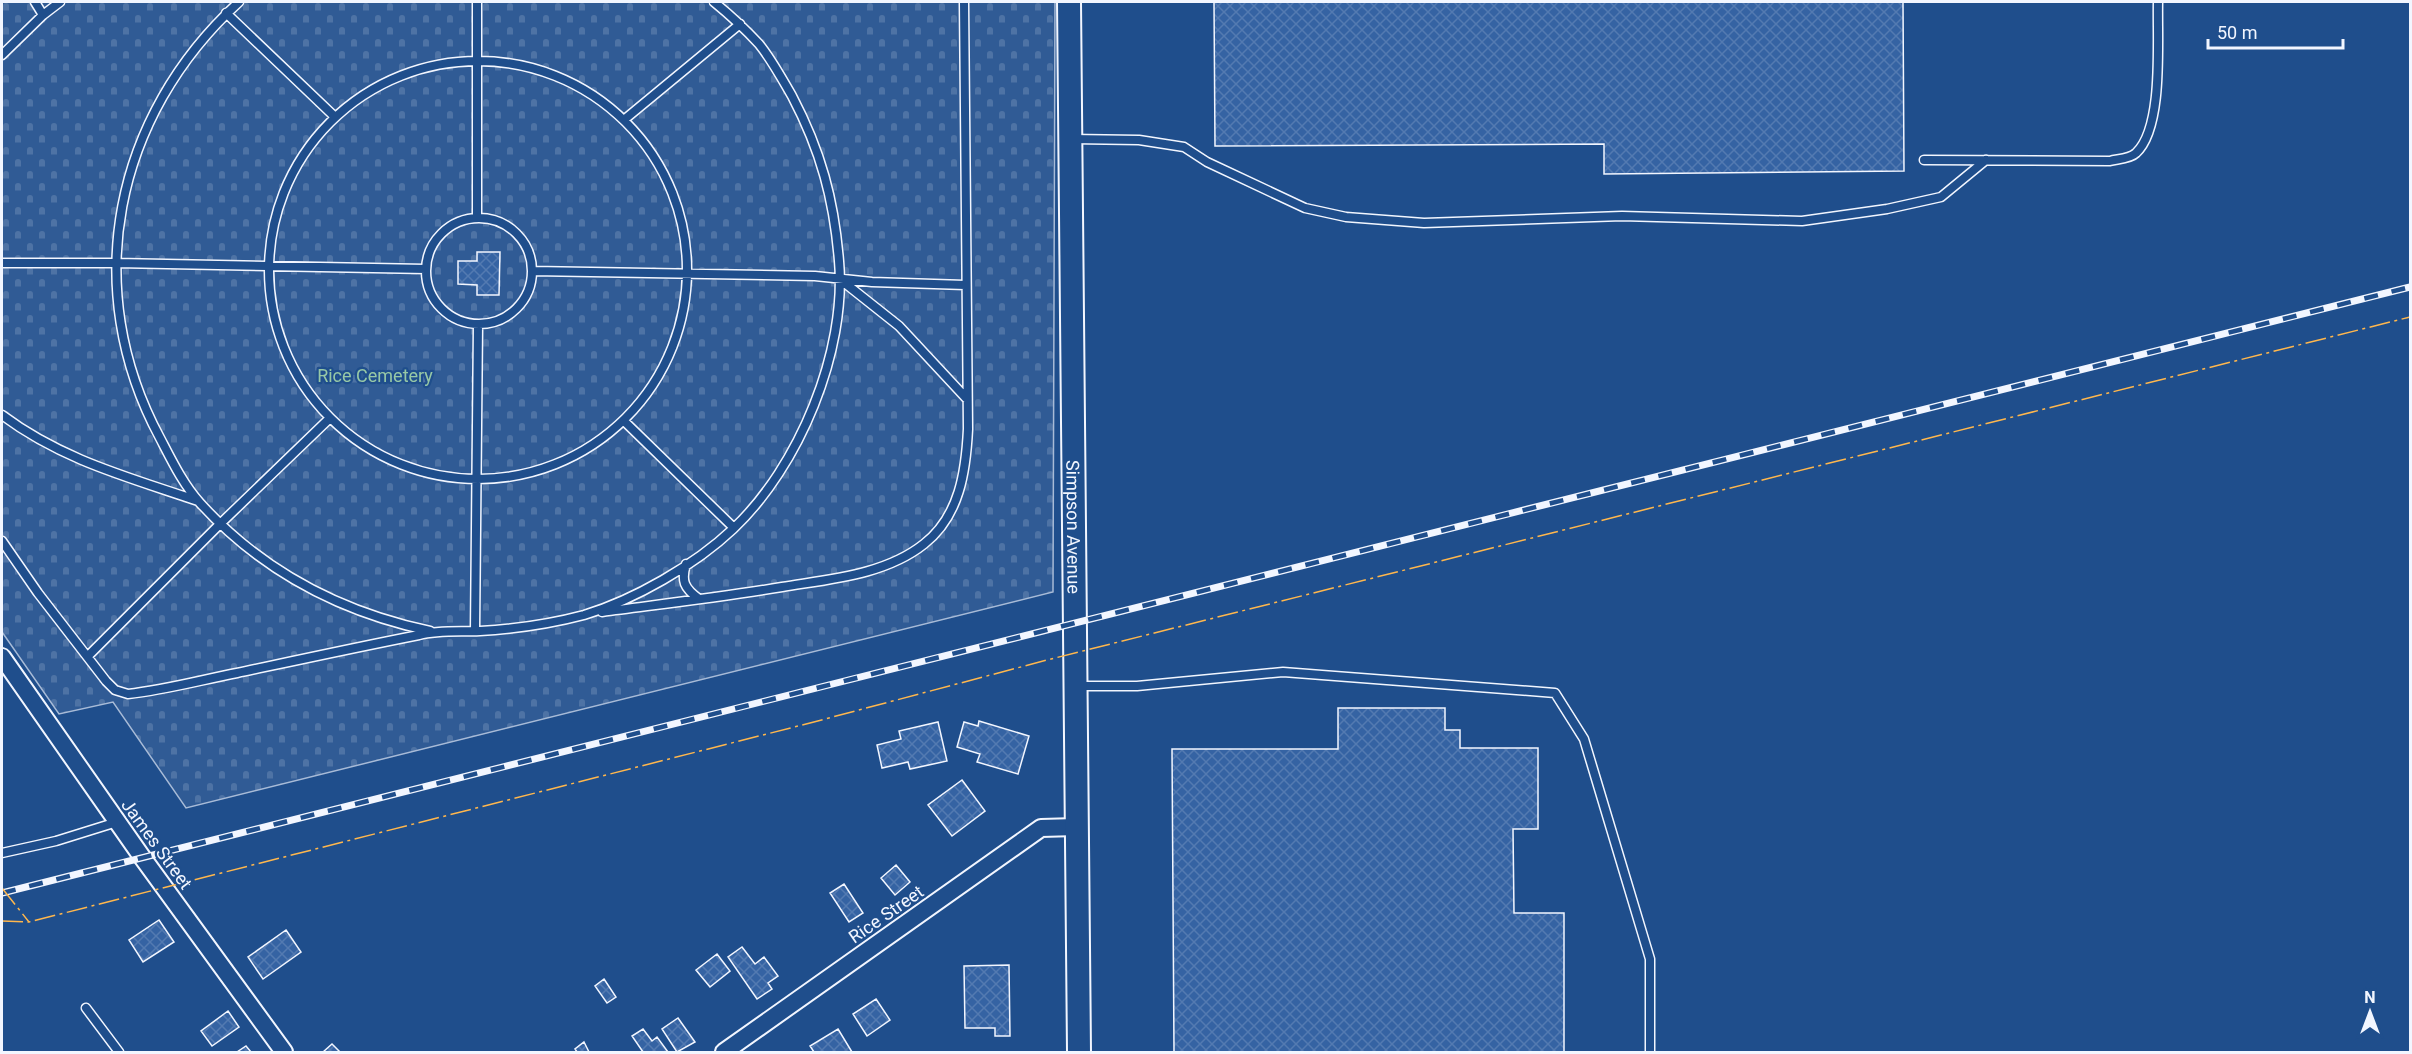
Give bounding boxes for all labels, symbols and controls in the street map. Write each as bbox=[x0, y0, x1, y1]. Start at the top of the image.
scale bar bbox=[2208, 12, 2343, 50]
text: 50 m bbox=[2217, 22, 2257, 43]
park label: Rice Cemetery bbox=[317, 365, 433, 386]
street label: Simpson Avenue bbox=[1063, 460, 1085, 594]
street label: James Street bbox=[117, 795, 197, 893]
street label: Rice Street bbox=[845, 881, 927, 947]
north arrow bbox=[2340, 982, 2400, 1042]
text: N bbox=[2364, 988, 2376, 1007]

